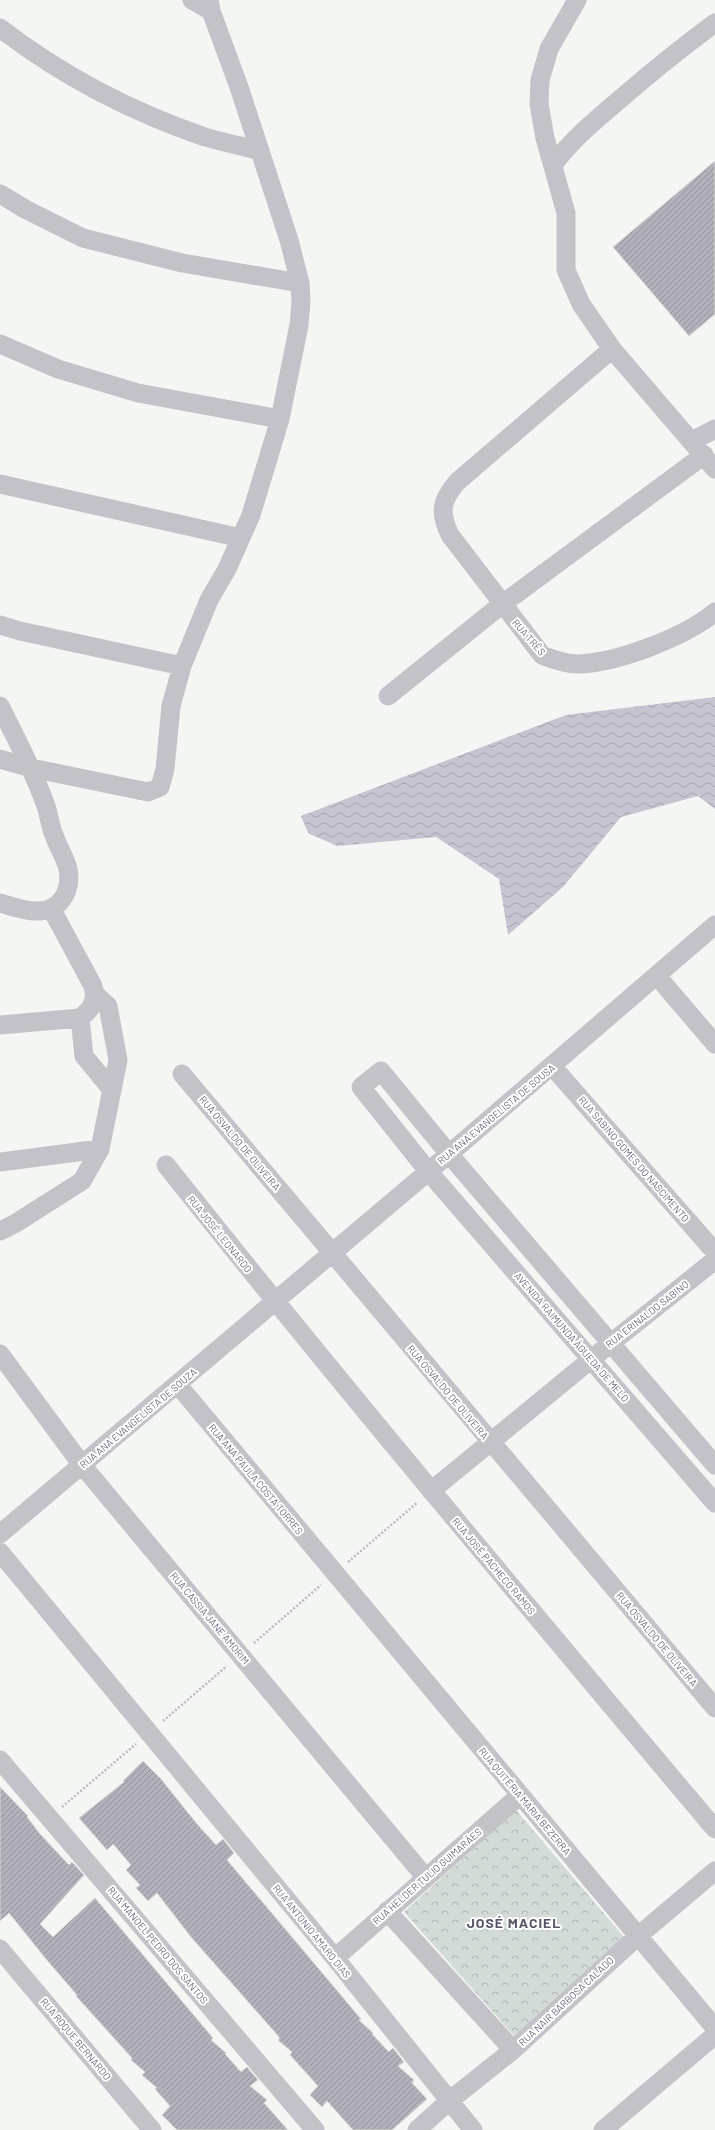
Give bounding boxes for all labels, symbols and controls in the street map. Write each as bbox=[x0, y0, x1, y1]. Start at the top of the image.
street label: RUA TRÊS bbox=[510, 616, 548, 658]
street label: RUA ANA EVANGELISTA DE SOUSA bbox=[435, 1061, 557, 1167]
street label: RUA OSVALDO DE OLIVEIRA bbox=[197, 1093, 283, 1193]
street label: RUA SABINO GOMES DO NASCIMENTO bbox=[576, 1094, 692, 1224]
street label: RUA JOSÉ LEONARDO bbox=[185, 1193, 255, 1275]
street label: AVENIDA RAIMUNDA ÀGUEDA DE MELO bbox=[512, 1270, 632, 1404]
street label: RUA ERINALDO SABINO bbox=[603, 1278, 691, 1350]
street label: RUA OSVALDO DE OLIVEIRA bbox=[405, 1342, 491, 1442]
street label: RUA ANA EVANGELISTA DE SOUZA bbox=[77, 1365, 199, 1471]
street label: RUA ANA PAULA COSTA TORRES bbox=[206, 1421, 306, 1537]
street label: RUA JOSÉ PACHECO RAMOS bbox=[450, 1515, 538, 1617]
street label: RUA CASSIA JANE AMORIM bbox=[168, 1570, 252, 1666]
street label: RUA OSVALDO DE OLIVEIRA bbox=[614, 1589, 700, 1689]
street label: RUA QUITÉRIA MARIA BEZERRA bbox=[477, 1745, 573, 1857]
street label: RUA HELDER TULIO GUIMARÃES bbox=[370, 1825, 484, 1927]
street label: RUA ANTONIO AMARO DIAS bbox=[271, 1882, 353, 1980]
street label: RUA MANOEL PEDRO DOS SANTOS bbox=[105, 1884, 211, 2006]
district label: JOSÉ MACIEL bbox=[467, 1914, 561, 1931]
street label: RUA NAIR BARBOSA CALADO bbox=[516, 1954, 616, 2048]
street label: RUA ROQUE BERNARDO bbox=[38, 1996, 114, 2082]

